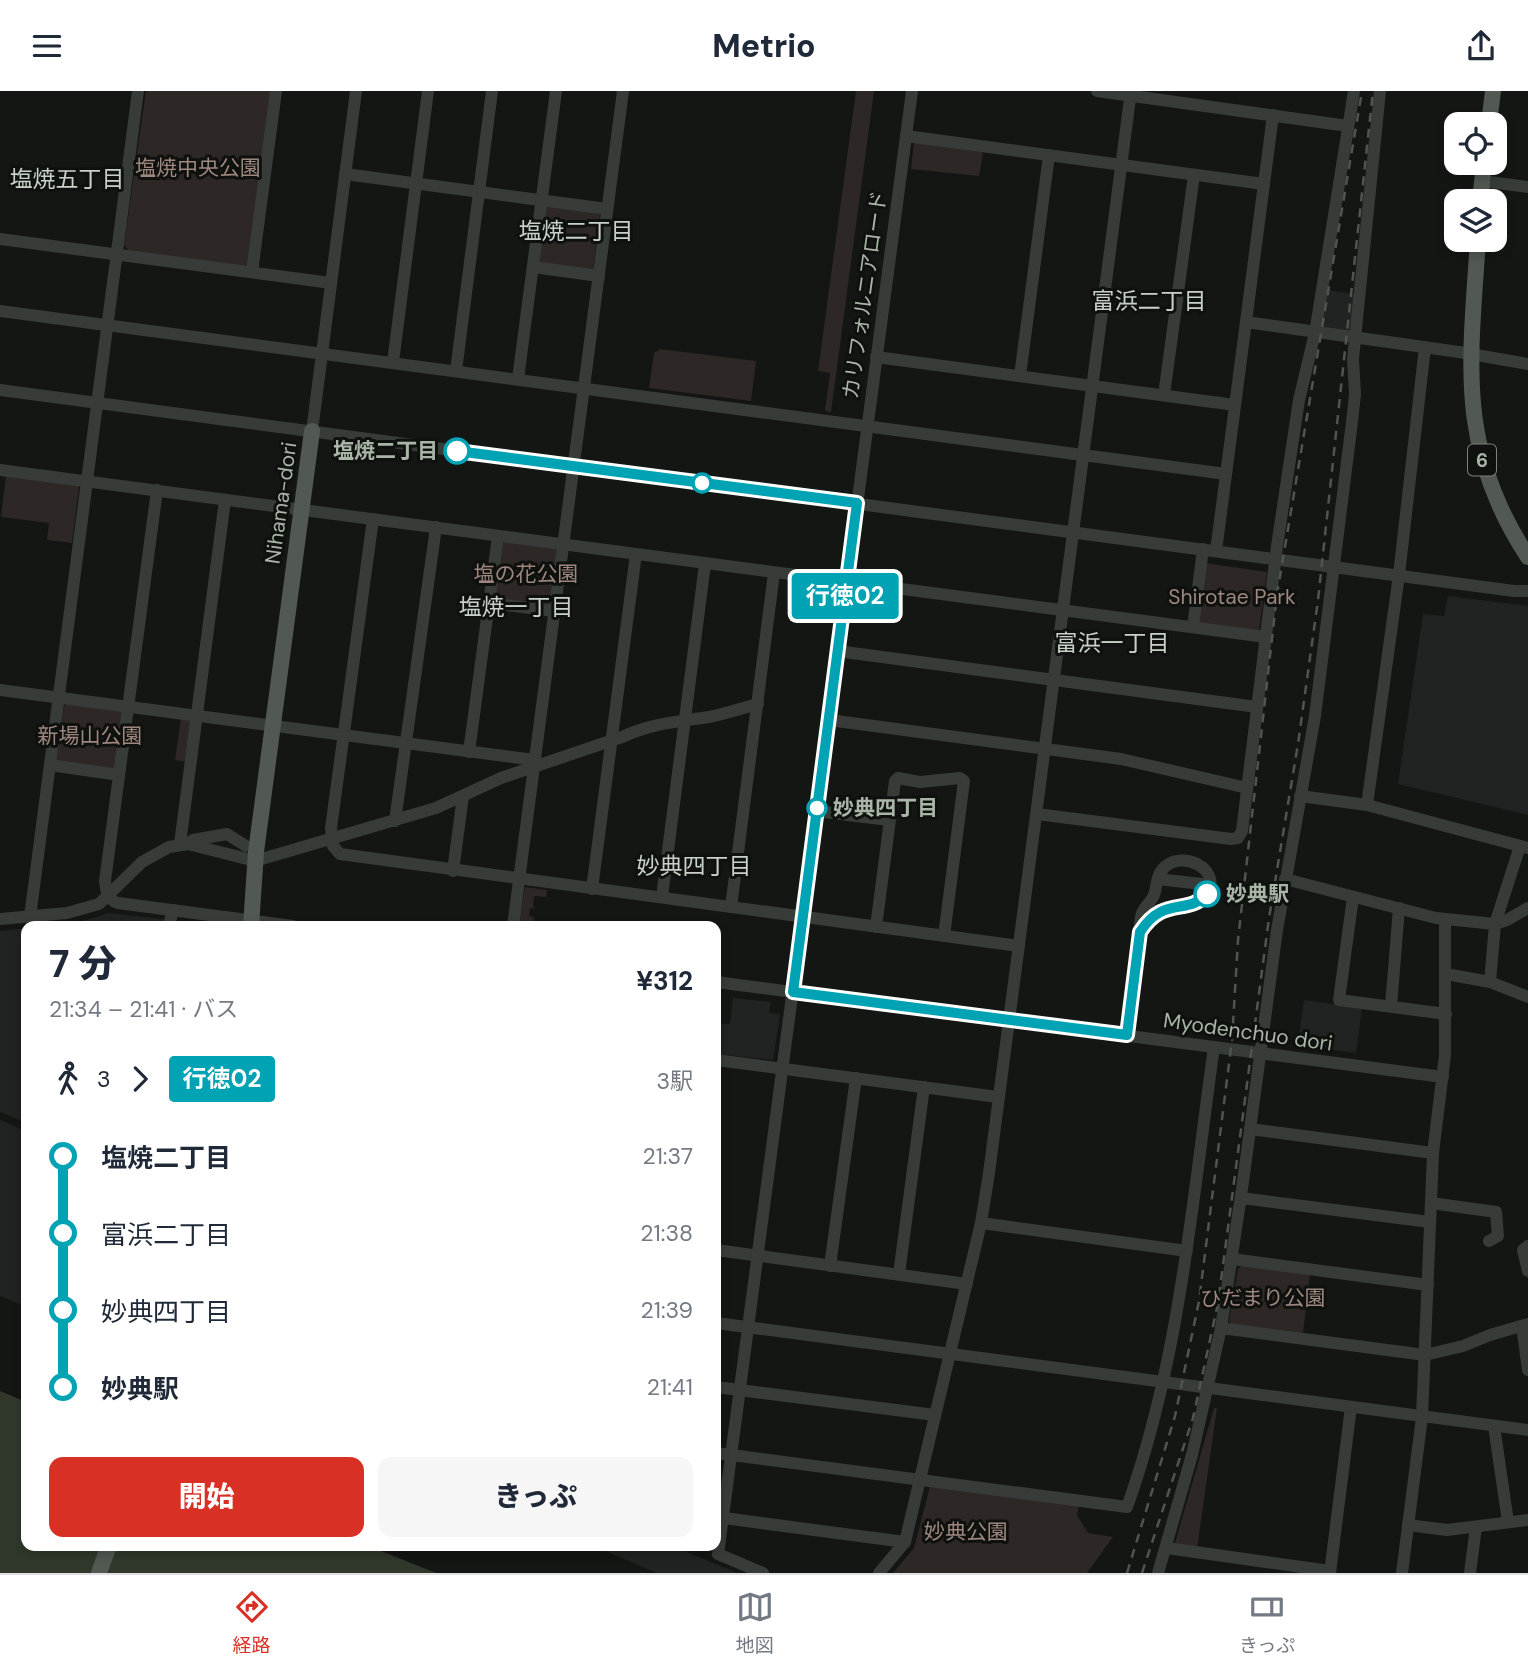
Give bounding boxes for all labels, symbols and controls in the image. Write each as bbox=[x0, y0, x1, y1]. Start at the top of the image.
text: Metrio bbox=[712, 25, 816, 67]
icon: menu bbox=[28, 27, 66, 65]
icon: share bbox=[1462, 27, 1500, 65]
map controls bbox=[1444, 112, 1507, 252]
button: locate bbox=[1444, 112, 1507, 175]
park label: 塩焼中央公園 bbox=[135, 154, 261, 182]
district label: 塩焼五丁目 bbox=[10, 164, 125, 194]
street label: カリフォルニアロード bbox=[837, 189, 893, 401]
button: layers bbox=[1444, 189, 1507, 252]
district label: 塩焼二丁目 bbox=[519, 216, 634, 246]
district label: 富浜二丁目 bbox=[1092, 286, 1207, 316]
place label: 塩焼二丁目 bbox=[333, 437, 438, 465]
marker: 塩焼二丁目 bbox=[444, 438, 470, 464]
street label: Nihama-dori bbox=[259, 440, 303, 566]
road number: 6 bbox=[1468, 445, 1496, 475]
unlabelled marker bbox=[692, 473, 712, 493]
park label: 塩の花公園 bbox=[474, 560, 579, 588]
line badge: 行徳02 bbox=[796, 573, 894, 619]
text: 行徳02 bbox=[806, 580, 884, 611]
park label: Shirotae Park bbox=[1168, 583, 1296, 611]
district label: 塩焼一丁目 bbox=[459, 592, 574, 622]
district label: 富浜一丁目 bbox=[1055, 628, 1170, 658]
park label: 新場山公園 bbox=[38, 722, 143, 750]
place label: 妙典四丁目 bbox=[833, 794, 938, 822]
marker: 妙典四丁目 bbox=[807, 798, 827, 818]
district label: 妙典四丁目 bbox=[637, 851, 752, 881]
place label: 妙典駅 bbox=[1226, 880, 1289, 908]
marker: 妙典駅 bbox=[1194, 881, 1220, 907]
text: 7 分 bbox=[49, 939, 116, 989]
text: ¥312 bbox=[636, 964, 693, 998]
text: 21:34 – 21:41 · バス bbox=[49, 994, 238, 1024]
street label: Myodenchuo dori bbox=[1162, 1006, 1334, 1058]
icon: walk bbox=[49, 1060, 87, 1098]
icon: forward bbox=[121, 1060, 159, 1098]
text: 行徳02 bbox=[183, 1063, 261, 1094]
text: 3 bbox=[97, 1064, 111, 1094]
text: 3駅 bbox=[656, 1066, 693, 1096]
text: 塩焼二丁目 bbox=[101, 1141, 231, 1175]
text: 21:37 bbox=[642, 1141, 693, 1171]
text: 富浜二丁目 bbox=[101, 1218, 231, 1252]
text: 21:38 bbox=[640, 1218, 693, 1248]
park label: ひだまり公園 bbox=[1200, 1284, 1326, 1312]
text: 妙典四丁目 bbox=[101, 1295, 231, 1329]
text: 21:39 bbox=[641, 1295, 693, 1325]
text: 妙典駅 bbox=[101, 1372, 179, 1406]
text: 21:41 bbox=[647, 1372, 693, 1402]
button: 開始 bbox=[49, 1457, 364, 1537]
button: きっぷ bbox=[378, 1457, 693, 1537]
park label: 妙典公園 bbox=[924, 1518, 1008, 1546]
tab: 経路 bbox=[233, 1588, 271, 1658]
tab: 地図 bbox=[736, 1588, 774, 1658]
tab: きっぷ bbox=[1239, 1588, 1295, 1658]

